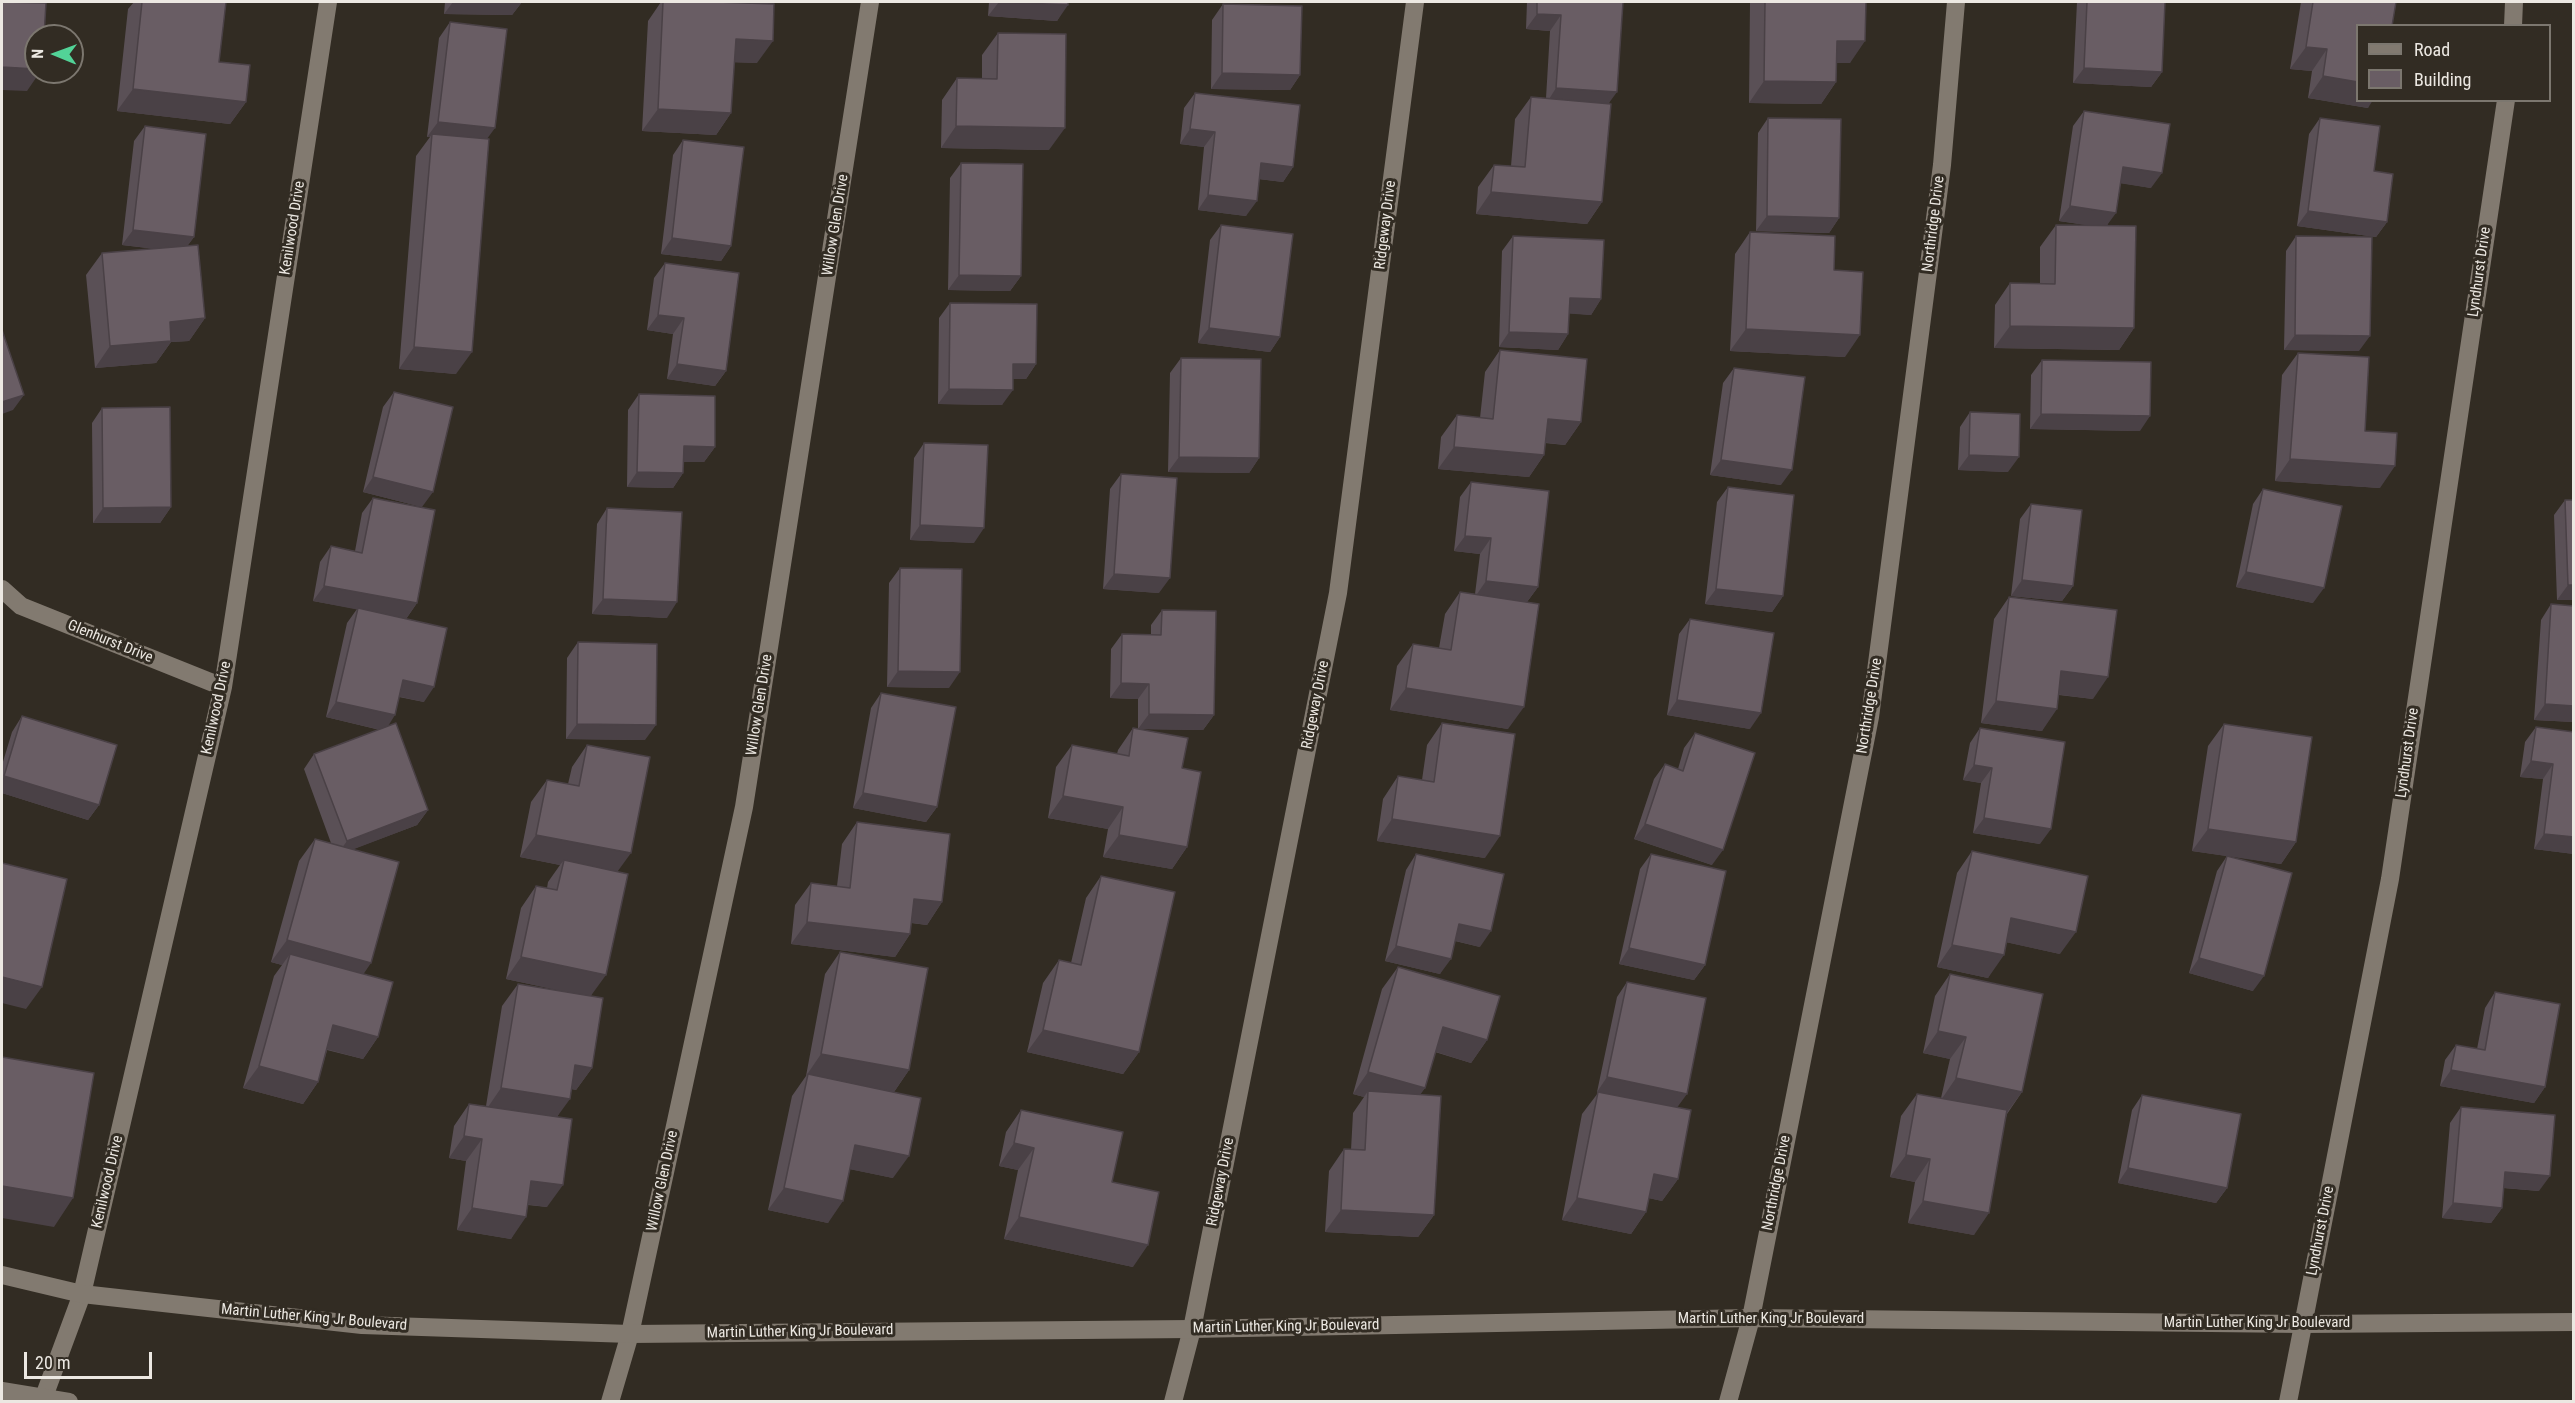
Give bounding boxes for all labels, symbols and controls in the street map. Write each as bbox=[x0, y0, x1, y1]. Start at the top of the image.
north arrow bbox=[24, 24, 84, 84]
legend bbox=[2356, 24, 2551, 102]
text: Road bbox=[2414, 39, 2450, 60]
text: N bbox=[28, 49, 47, 59]
text: Building bbox=[2414, 69, 2471, 90]
street label: Willow Glen Drive bbox=[819, 173, 853, 277]
street label: Northridge Drive bbox=[1919, 175, 1949, 273]
street label: Ridgeway Drive bbox=[1372, 179, 1400, 271]
street label: Kenilwood Drive bbox=[277, 180, 309, 276]
street label: Lyndhurst Drive bbox=[2465, 226, 2495, 318]
street label: Glenhurst Drive bbox=[65, 617, 155, 667]
street label: Willow Glen Drive bbox=[743, 653, 777, 757]
street label: Northridge Drive bbox=[1854, 657, 1886, 755]
street label: Ridgeway Drive bbox=[1299, 659, 1333, 751]
street label: Kenilwood Drive bbox=[198, 660, 236, 756]
street label: Lyndhurst Drive bbox=[2393, 707, 2423, 799]
street label: Willow Glen Drive bbox=[644, 1129, 682, 1233]
street label: Kenilwood Drive bbox=[89, 1134, 127, 1230]
street label: Northridge Drive bbox=[1759, 1134, 1795, 1232]
street label: Ridgeway Drive bbox=[1204, 1136, 1238, 1228]
street label: Lyndhurst Drive bbox=[2303, 1185, 2339, 1277]
street label: Martin Luther King Jr Boulevard bbox=[220, 1301, 408, 1335]
street label: Martin Luther King Jr Boulevard bbox=[1678, 1310, 1864, 1328]
street label: Martin Luther King Jr Boulevard bbox=[2164, 1314, 2350, 1332]
street label: Martin Luther King Jr Boulevard bbox=[1193, 1316, 1379, 1338]
street label: Martin Luther King Jr Boulevard bbox=[707, 1321, 893, 1343]
scale bar bbox=[27, 1340, 154, 1378]
text: 20 m bbox=[35, 1352, 70, 1373]

